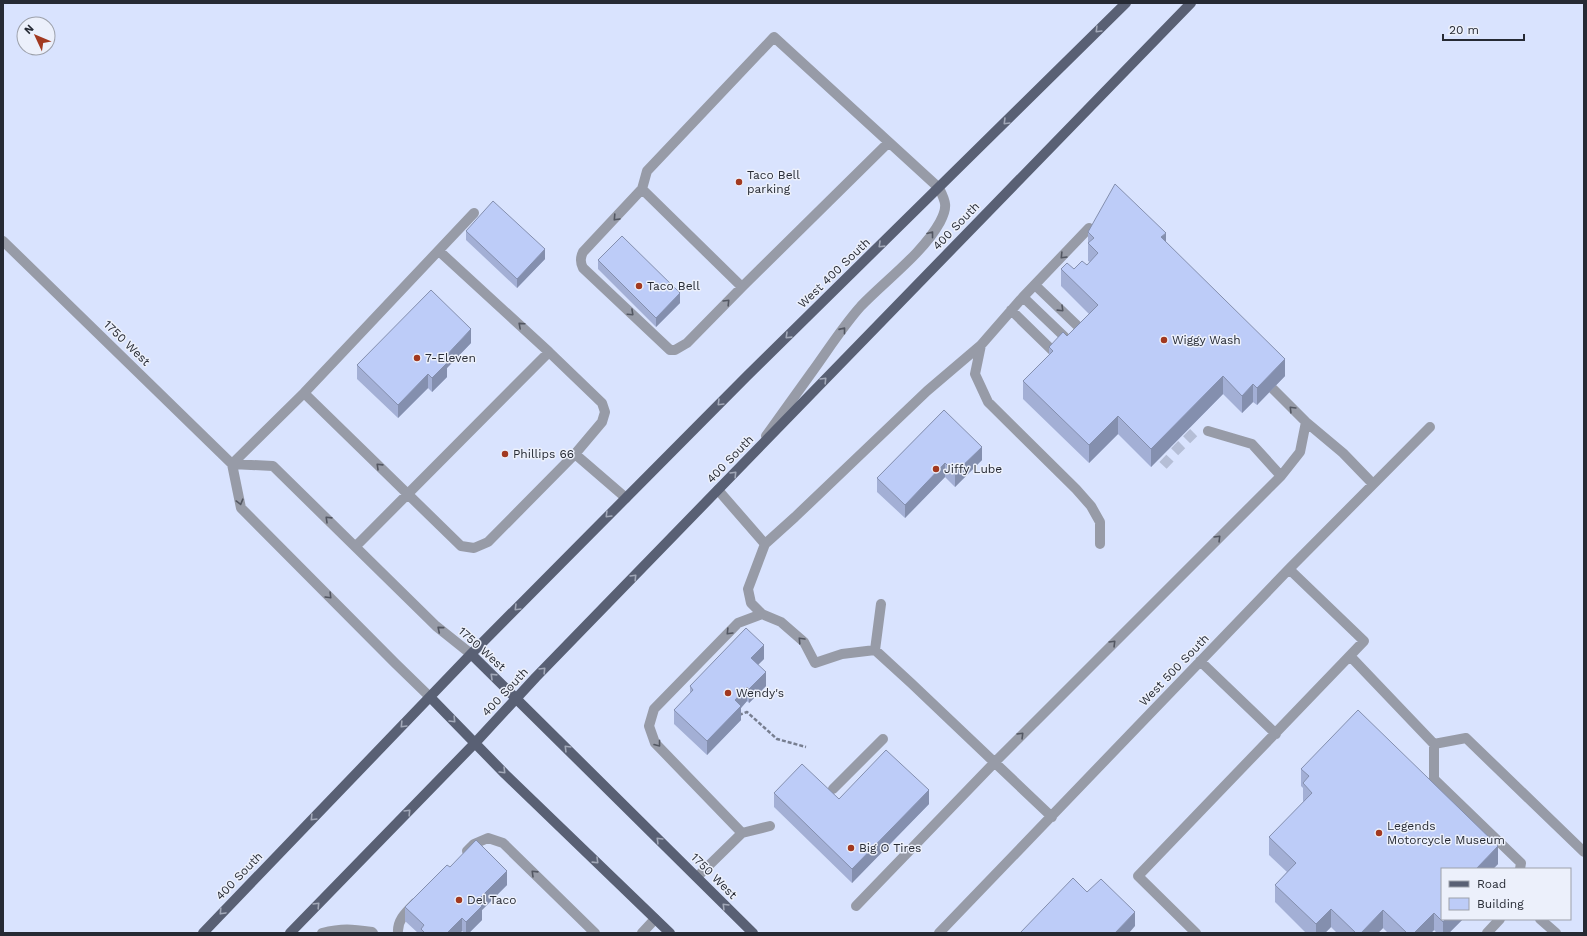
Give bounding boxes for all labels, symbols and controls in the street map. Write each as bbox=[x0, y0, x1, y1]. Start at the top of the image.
north arrow bbox=[16, 16, 56, 56]
scale bar bbox=[1443, 16, 1524, 42]
text: N bbox=[22, 22, 37, 37]
text: 20 m bbox=[1449, 23, 1479, 37]
one-way arrow bbox=[1095, 26, 1103, 33]
one-way arrow bbox=[1003, 117, 1011, 125]
place label: Taco Bell parking bbox=[747, 168, 800, 196]
marker: Taco Bell parking bbox=[734, 177, 744, 187]
street label: 400 South bbox=[930, 199, 982, 253]
one-way arrow bbox=[613, 213, 620, 221]
one-way arrow bbox=[926, 232, 933, 239]
street label: West 400 South bbox=[795, 235, 873, 311]
one-way arrow bbox=[878, 240, 886, 248]
one-way arrow bbox=[1060, 251, 1067, 259]
place label: Taco Bell bbox=[647, 279, 700, 293]
marker: Taco Bell bbox=[634, 281, 644, 291]
one-way arrow bbox=[722, 299, 730, 307]
one-way arrow bbox=[1056, 305, 1064, 312]
one-way arrow bbox=[626, 308, 634, 316]
street label: 1750 West bbox=[101, 317, 153, 369]
one-way arrow bbox=[518, 323, 525, 330]
one-way arrow bbox=[838, 327, 845, 334]
one-way arrow bbox=[785, 331, 793, 339]
place label: Wiggy Wash bbox=[1172, 333, 1241, 347]
marker: Wiggy Wash bbox=[1159, 335, 1169, 345]
place label: 7-Eleven bbox=[425, 351, 476, 365]
marker: 7-Eleven bbox=[412, 353, 422, 363]
one-way arrow bbox=[819, 377, 827, 385]
one-way arrow bbox=[717, 399, 725, 406]
one-way arrow bbox=[1289, 406, 1297, 413]
street label: 400 South bbox=[704, 432, 756, 486]
place label: Phillips 66 bbox=[513, 447, 574, 461]
marker: Phillips 66 bbox=[500, 449, 510, 459]
place label: Jiffy Lube bbox=[944, 462, 1002, 476]
one-way arrow bbox=[376, 463, 384, 471]
marker: Jiffy Lube bbox=[931, 464, 941, 474]
one-way arrow bbox=[729, 471, 737, 479]
one-way arrow bbox=[235, 499, 244, 506]
one-way arrow bbox=[605, 510, 613, 518]
one-way arrow bbox=[325, 516, 333, 524]
one-way arrow bbox=[1213, 535, 1221, 543]
one-way arrow bbox=[629, 574, 637, 582]
one-way arrow bbox=[324, 591, 331, 599]
one-way arrow bbox=[514, 603, 522, 611]
street label: 1750 West bbox=[455, 624, 509, 674]
one-way arrow bbox=[438, 627, 445, 634]
one-way arrow bbox=[726, 627, 734, 635]
street label: West 500 South bbox=[1136, 631, 1212, 709]
one-way arrow bbox=[798, 637, 806, 645]
one-way arrow bbox=[1108, 640, 1116, 648]
street label: 400 South bbox=[479, 665, 531, 719]
one-way arrow bbox=[538, 667, 546, 675]
one-way arrow bbox=[490, 673, 498, 681]
place label: Wendy's bbox=[736, 686, 784, 700]
marker: Wendy's bbox=[723, 688, 733, 698]
one-way arrow bbox=[448, 715, 456, 723]
one-way arrow bbox=[400, 720, 408, 728]
one-way arrow bbox=[1016, 732, 1024, 740]
one-way arrow bbox=[653, 740, 660, 747]
one-way arrow bbox=[564, 745, 572, 753]
one-way arrow bbox=[498, 766, 506, 774]
one-way arrow bbox=[403, 809, 411, 817]
one-way arrow bbox=[310, 813, 318, 821]
place label: Legends Motorcycle Museum bbox=[1387, 819, 1505, 847]
marker: Legends Motorcycle Museum bbox=[1374, 828, 1384, 838]
one-way arrow bbox=[656, 837, 664, 845]
place label: Big O Tires bbox=[859, 841, 921, 855]
marker: Big O Tires bbox=[846, 843, 856, 853]
street label: 400 South bbox=[213, 849, 265, 903]
street label: 1750 West bbox=[688, 850, 740, 902]
one-way arrow bbox=[591, 857, 599, 864]
legend bbox=[1441, 868, 1571, 920]
one-way arrow bbox=[531, 870, 539, 878]
text: Road bbox=[1477, 877, 1506, 891]
place label: Del Taco bbox=[467, 893, 516, 907]
marker: Del Taco bbox=[454, 895, 464, 905]
text: Building bbox=[1477, 897, 1524, 911]
one-way arrow bbox=[312, 902, 320, 910]
one-way arrow bbox=[722, 903, 730, 910]
one-way arrow bbox=[220, 907, 227, 915]

